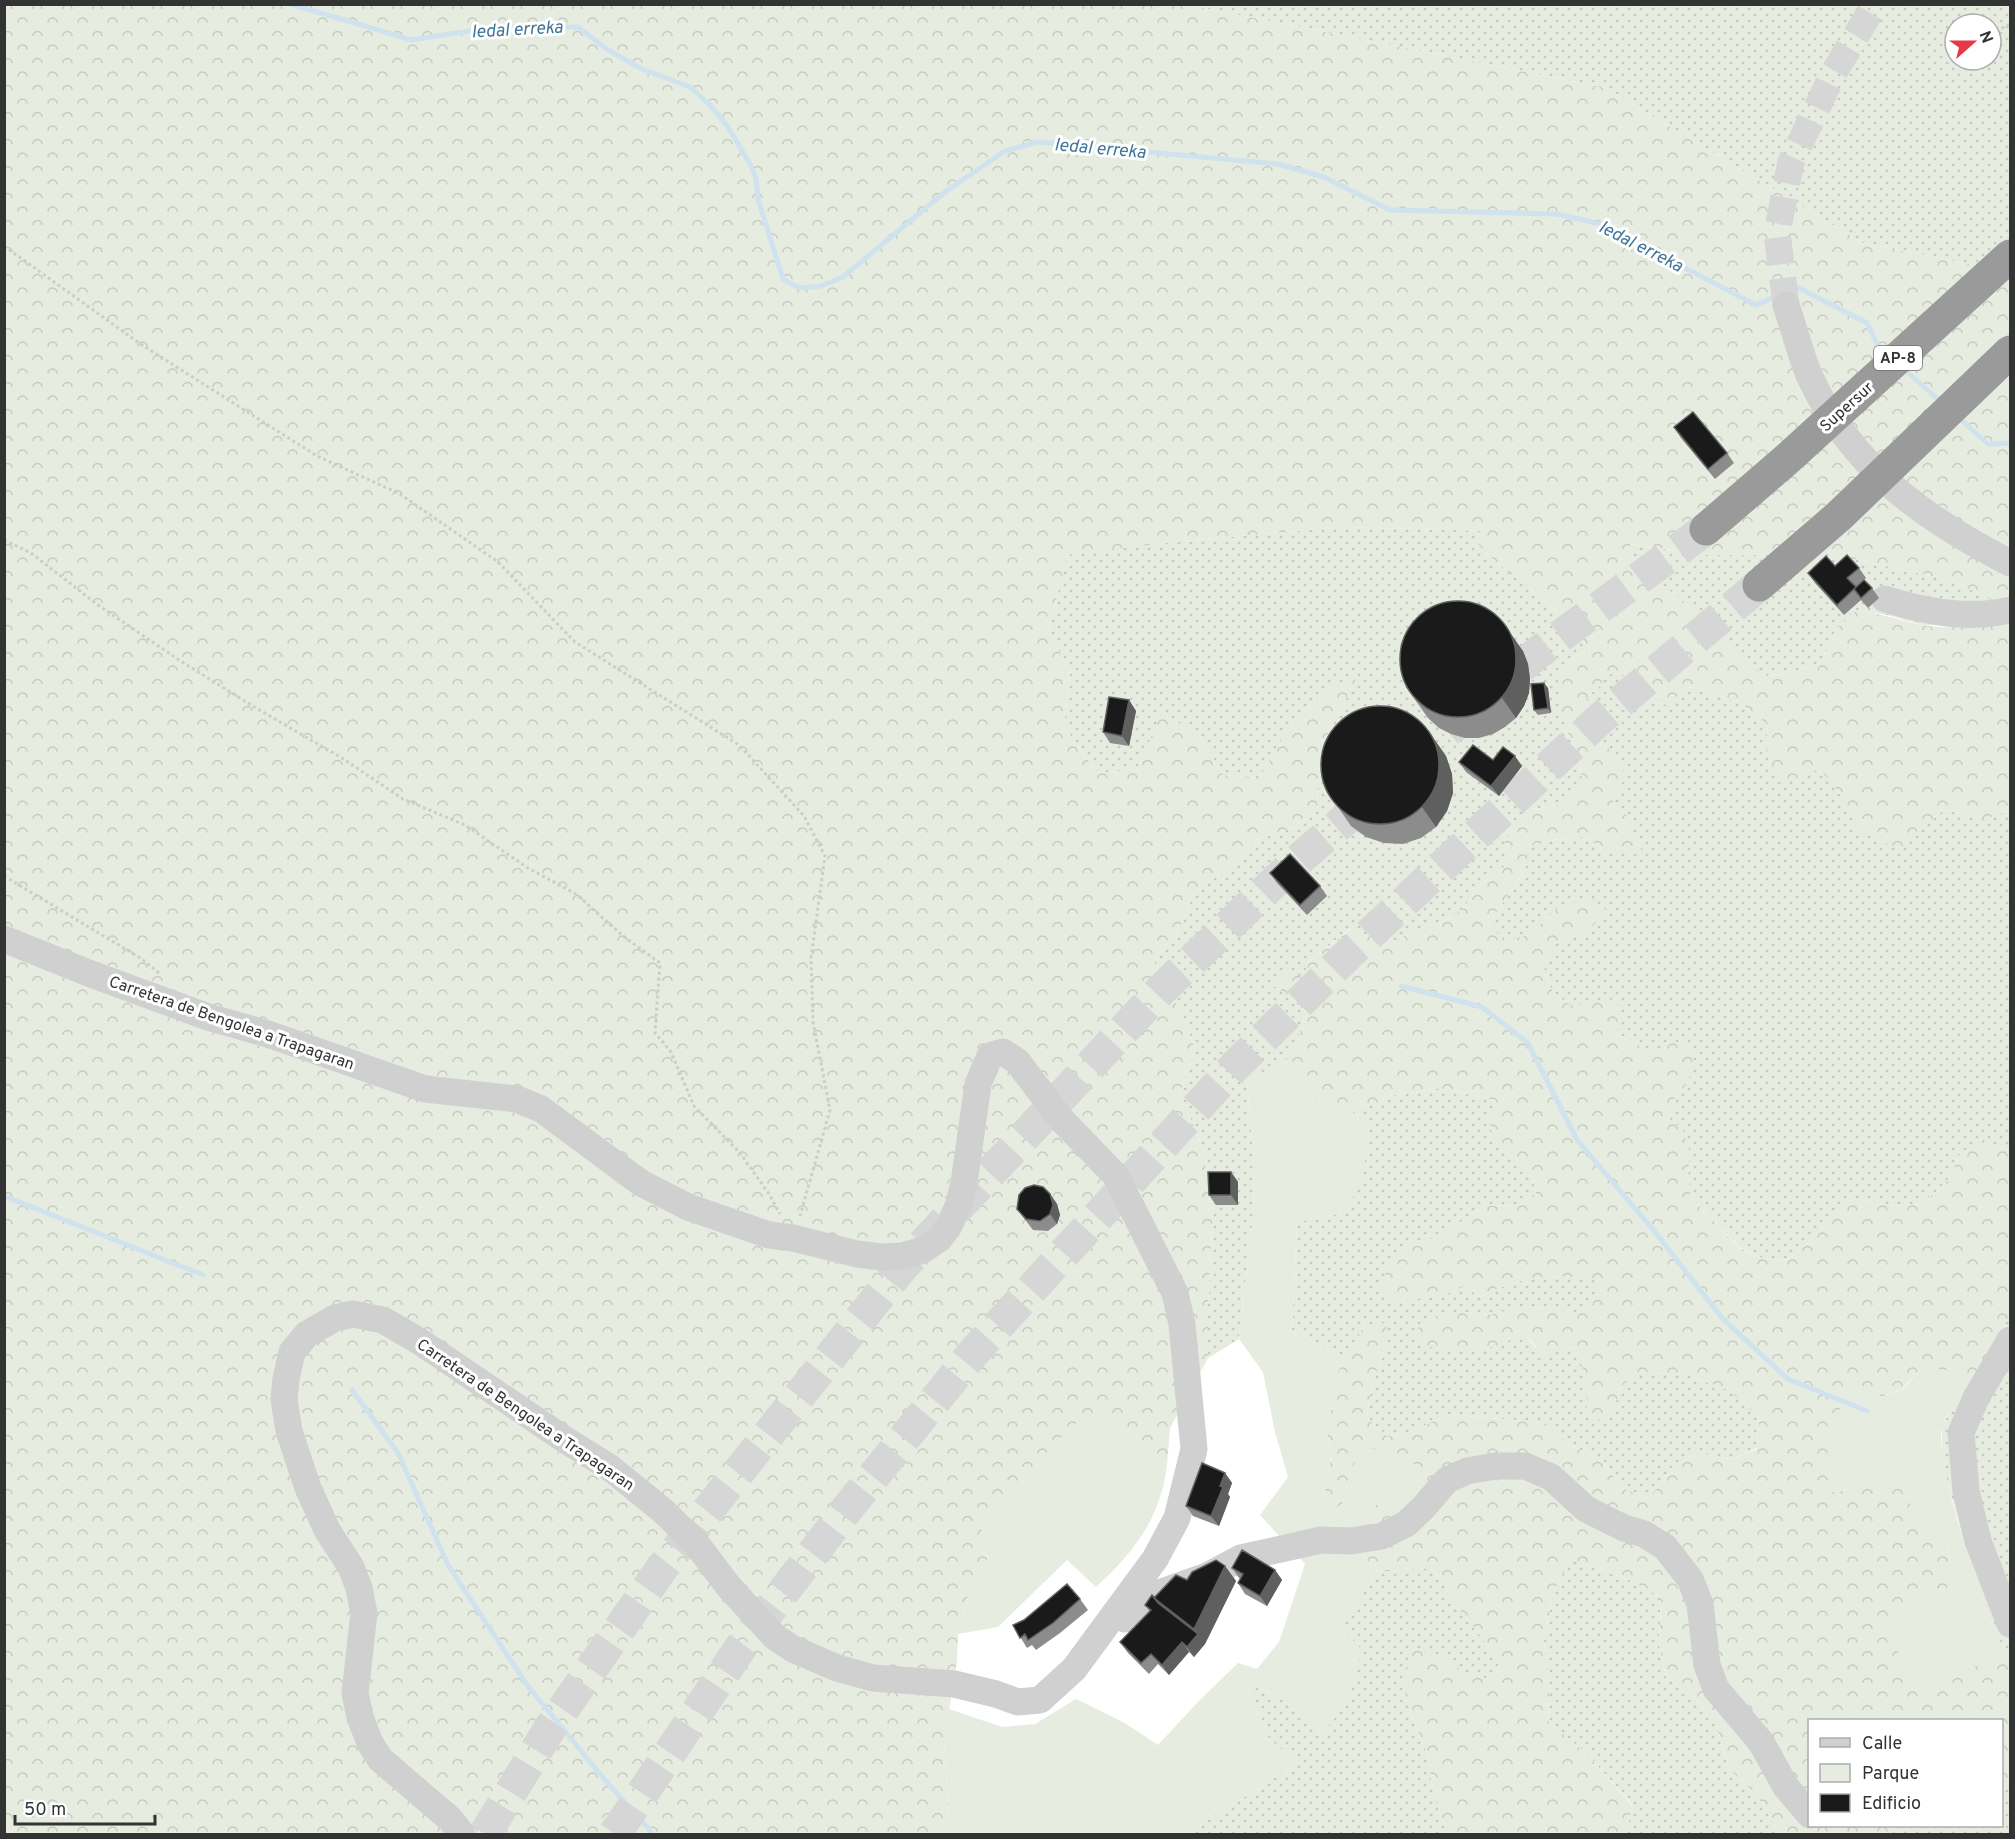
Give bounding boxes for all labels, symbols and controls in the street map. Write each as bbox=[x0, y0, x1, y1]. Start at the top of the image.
north arrow bbox=[1943, 12, 2003, 72]
water label: Iedal erreka bbox=[471, 17, 564, 44]
text: N bbox=[1974, 28, 1997, 46]
water label: Iedal erreka bbox=[1053, 134, 1147, 165]
water label: Iedal erreka bbox=[1594, 216, 1687, 279]
road number: AP-8 bbox=[1874, 346, 1922, 370]
street label: Supersur bbox=[1816, 378, 1878, 437]
street label: Carretera de Bengolea a Trapagaran bbox=[106, 972, 357, 1075]
street label: Carretera de Bengolea a Trapagaran bbox=[412, 1335, 637, 1496]
legend bbox=[1808, 1719, 2003, 1827]
text: Calle bbox=[1862, 1733, 1902, 1756]
text: Parque bbox=[1862, 1763, 1919, 1786]
scale bar bbox=[15, 1788, 154, 1826]
text: Edificio bbox=[1862, 1793, 1921, 1816]
text: 50 m bbox=[24, 1799, 66, 1822]

